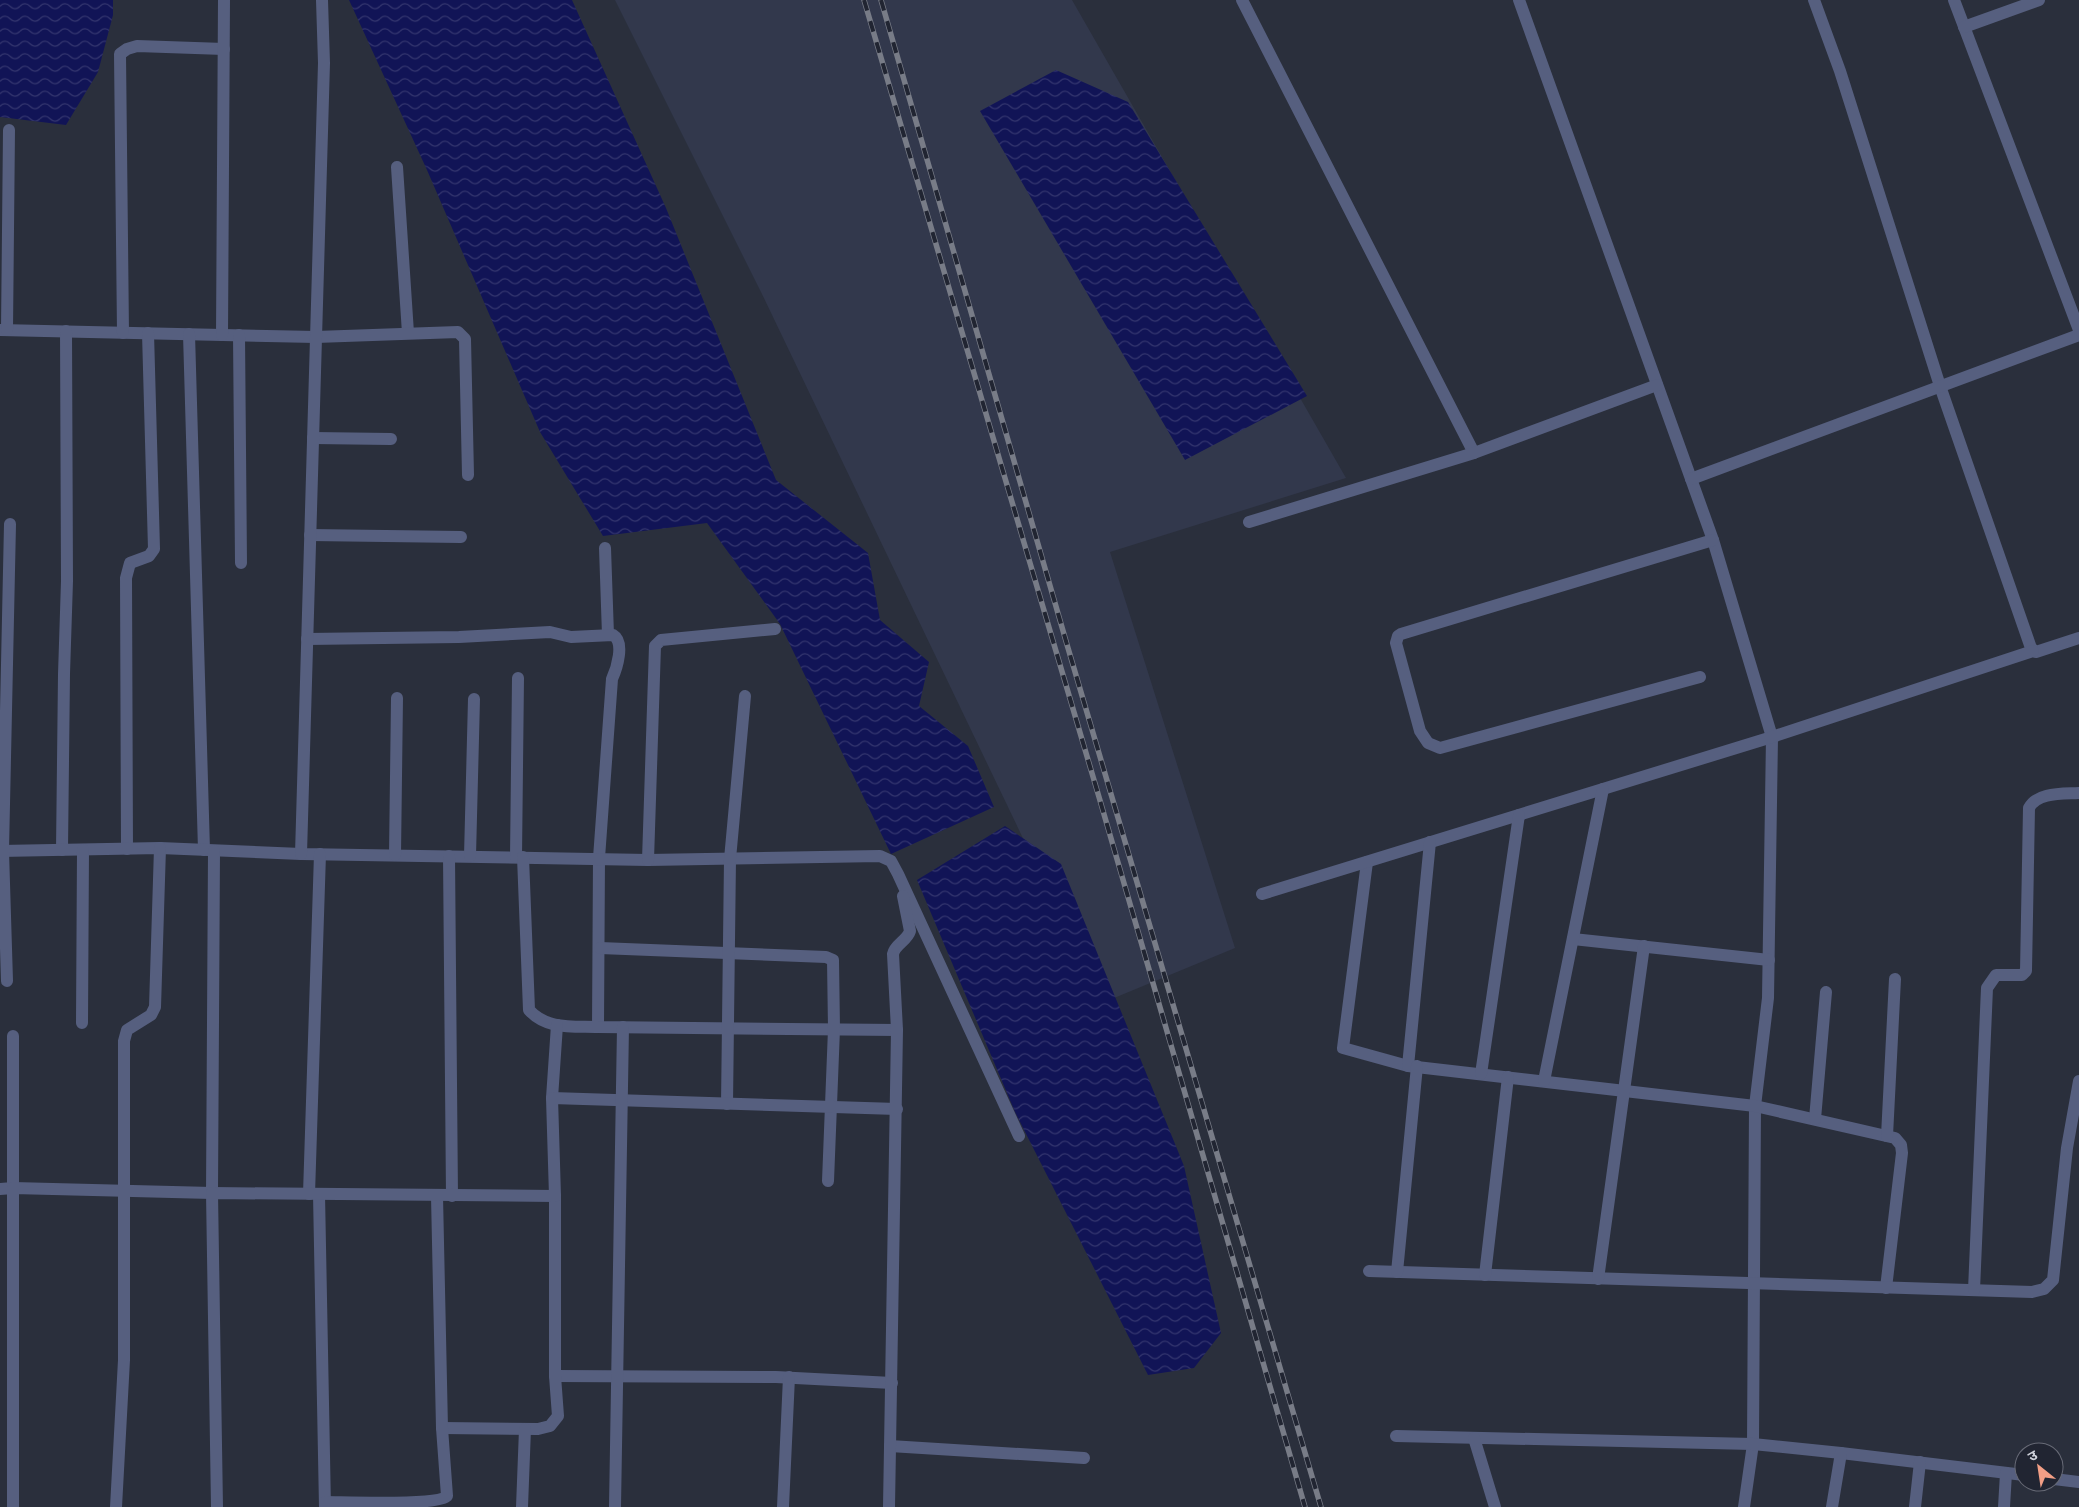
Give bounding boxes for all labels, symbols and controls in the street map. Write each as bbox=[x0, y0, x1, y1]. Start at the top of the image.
north arrow bbox=[2014, 1442, 2064, 1492]
text: उ bbox=[2024, 1445, 2041, 1465]

